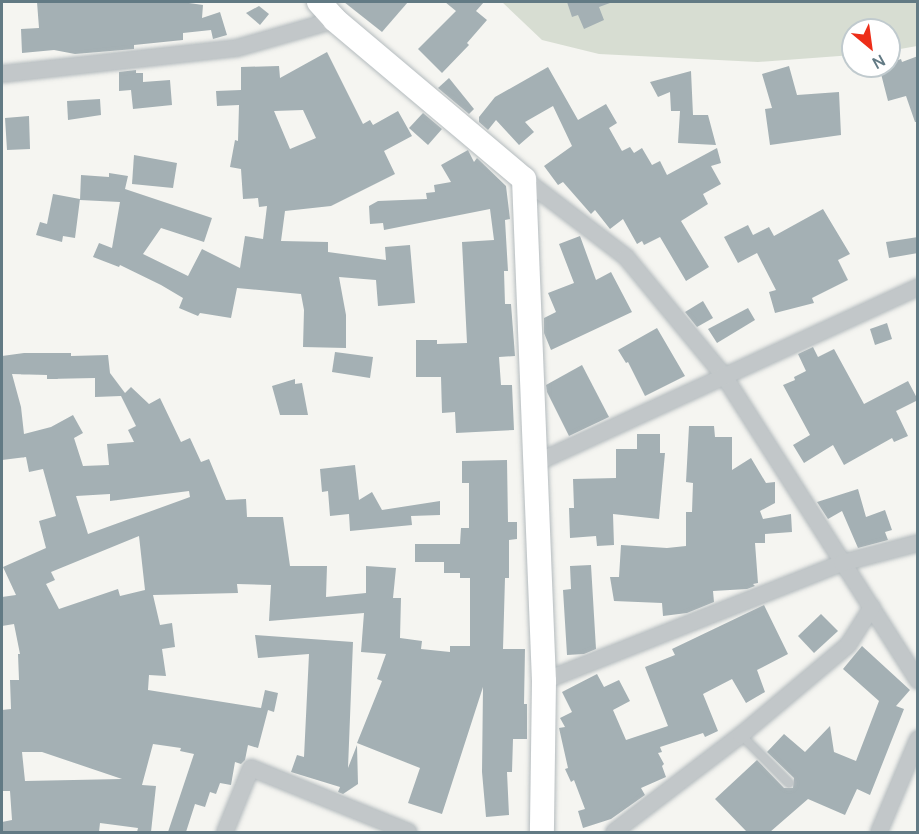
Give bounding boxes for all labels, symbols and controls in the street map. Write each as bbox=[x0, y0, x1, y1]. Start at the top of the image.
north arrow bbox=[841, 18, 901, 78]
text: N bbox=[868, 50, 889, 74]

